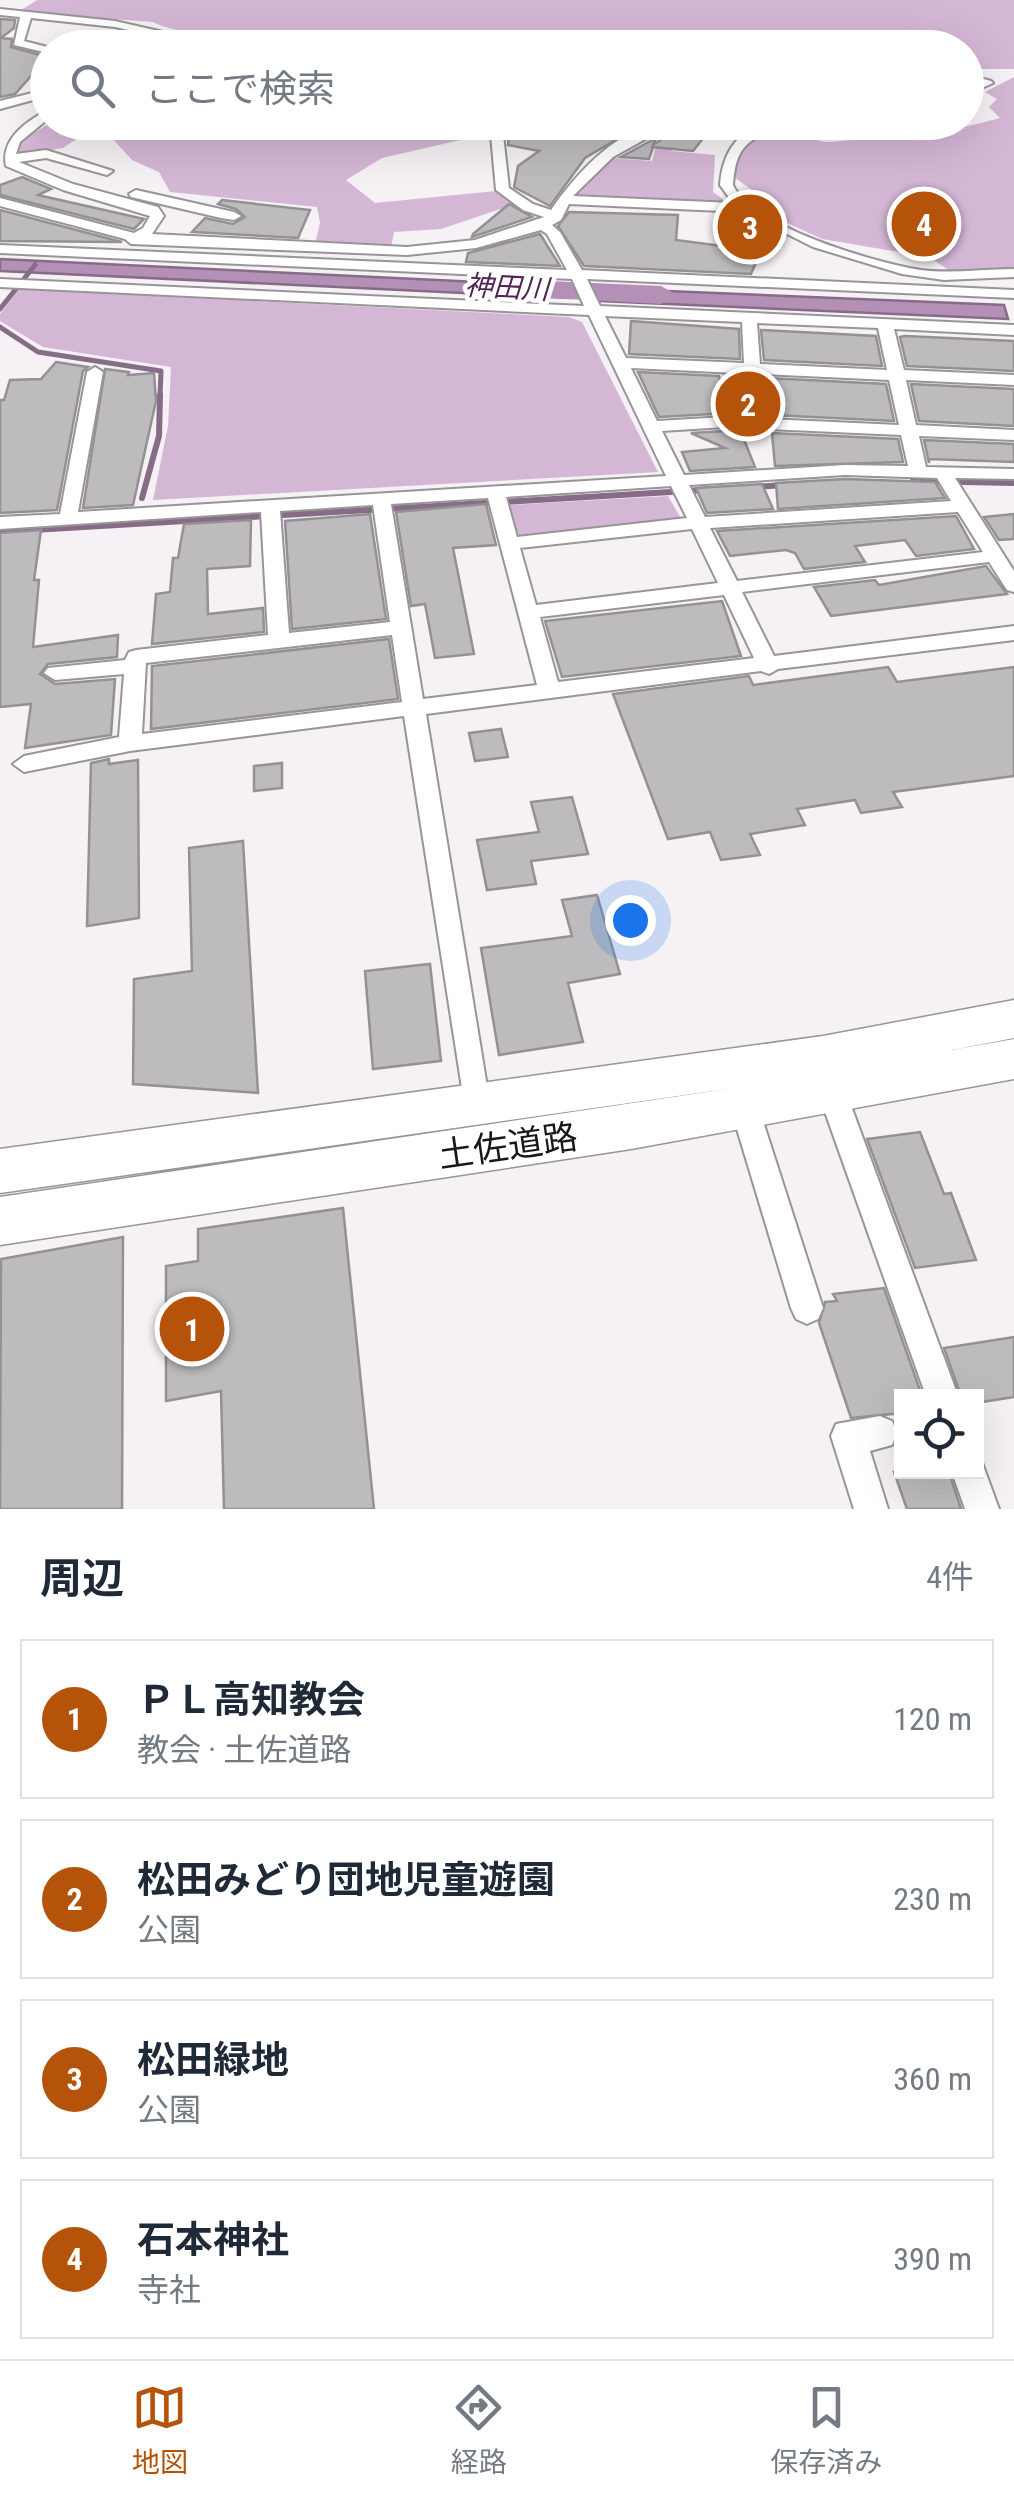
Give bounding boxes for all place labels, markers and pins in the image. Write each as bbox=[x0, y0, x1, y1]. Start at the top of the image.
pin: 4 bbox=[892, 186, 956, 262]
pin: 3 bbox=[718, 190, 782, 264]
pin: 2 bbox=[716, 366, 780, 442]
pin: 1 bbox=[160, 1292, 224, 1366]

